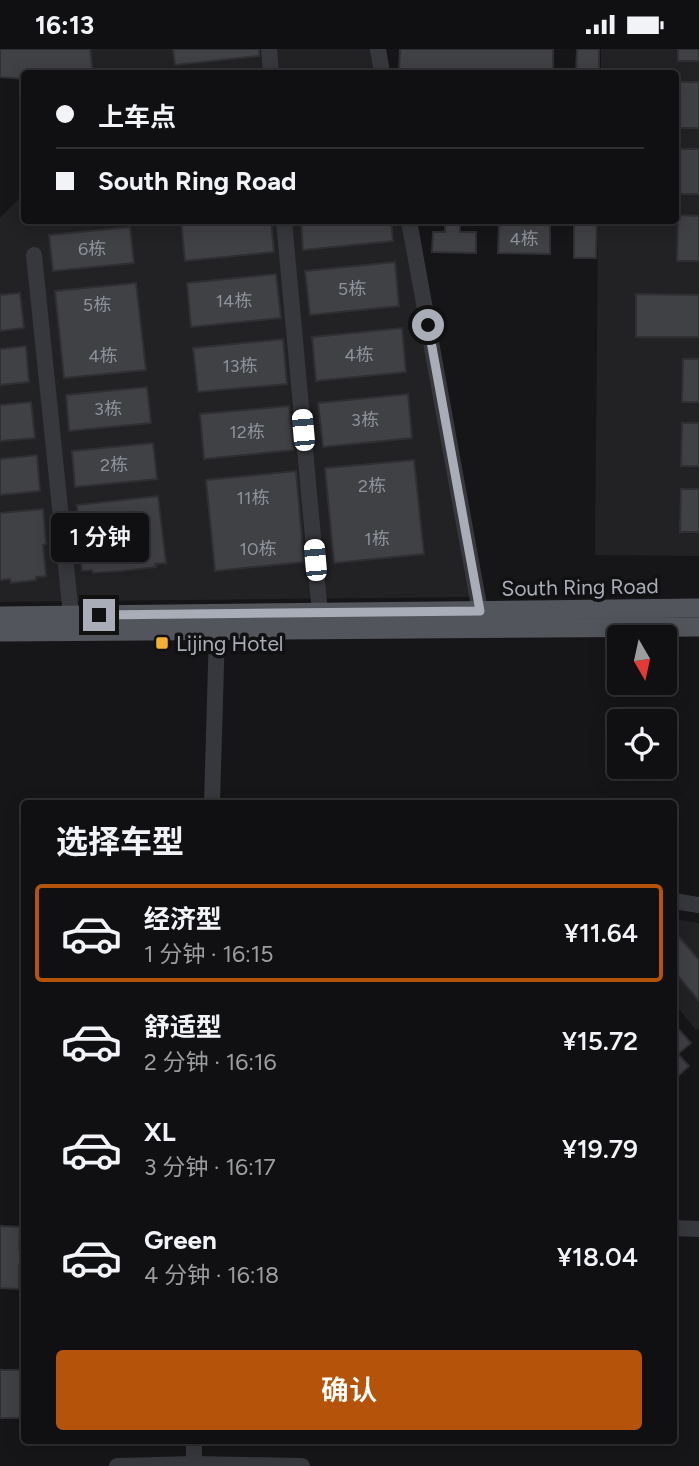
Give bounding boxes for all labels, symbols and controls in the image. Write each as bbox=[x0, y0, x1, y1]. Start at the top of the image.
text: 16:13 bbox=[35, 9, 94, 41]
text: 上车点 bbox=[98, 101, 176, 133]
text: South Ring Road bbox=[98, 165, 296, 197]
house number: 4栋 bbox=[509, 228, 539, 250]
house number: 6栋 bbox=[78, 238, 106, 260]
house number: 5栋 bbox=[338, 278, 366, 300]
house number: 14栋 bbox=[216, 290, 252, 312]
house number: 5栋 bbox=[83, 294, 111, 316]
route start bbox=[412, 309, 444, 341]
house number: 4栋 bbox=[344, 344, 374, 366]
house number: 4栋 bbox=[88, 345, 118, 367]
house number: 13栋 bbox=[222, 355, 258, 377]
house number: 3栋 bbox=[94, 398, 122, 420]
car bbox=[291, 408, 316, 452]
house number: 3栋 bbox=[351, 409, 379, 431]
house number: 12栋 bbox=[229, 421, 265, 443]
house number: 2栋 bbox=[100, 454, 128, 476]
house number: 2栋 bbox=[358, 475, 386, 497]
house number: 11栋 bbox=[237, 487, 269, 509]
callout: 1 分钟 bbox=[50, 513, 148, 563]
text: 1 分钟 bbox=[69, 523, 131, 551]
house number: 1栋 bbox=[364, 528, 390, 550]
house number: 10栋 bbox=[240, 538, 276, 560]
car bbox=[303, 538, 328, 582]
street label: South Ring Road bbox=[501, 573, 659, 601]
route end bbox=[83, 599, 115, 631]
north arrow bbox=[607, 625, 677, 695]
map controls bbox=[607, 625, 677, 779]
place label: Lijing Hotel bbox=[176, 631, 283, 656]
marker: Lijing Hotel bbox=[154, 635, 170, 651]
button: locate bbox=[607, 709, 677, 779]
text: 选择车型 bbox=[56, 823, 184, 861]
icon: car bbox=[60, 902, 123, 965]
text: 经济型 bbox=[144, 903, 222, 935]
text: ¥11.64 bbox=[564, 917, 638, 949]
text: 1 分钟 · 16:15 bbox=[144, 940, 273, 968]
icon: car bbox=[60, 1010, 123, 1073]
text: 舒适型 bbox=[144, 1011, 222, 1043]
text: ¥15.72 bbox=[562, 1025, 638, 1057]
text: 2 分钟 · 16:16 bbox=[144, 1048, 277, 1076]
text: XL bbox=[144, 1116, 176, 1148]
icon: car bbox=[60, 1118, 123, 1181]
text: ¥19.79 bbox=[562, 1133, 638, 1165]
text: 3 分钟 · 16:17 bbox=[144, 1153, 276, 1181]
text: Green bbox=[144, 1224, 217, 1256]
icon: car bbox=[60, 1226, 123, 1289]
text: ¥18.04 bbox=[557, 1241, 638, 1273]
text: 4 分钟 · 16:18 bbox=[144, 1261, 279, 1289]
button: 确认 bbox=[56, 1350, 642, 1430]

